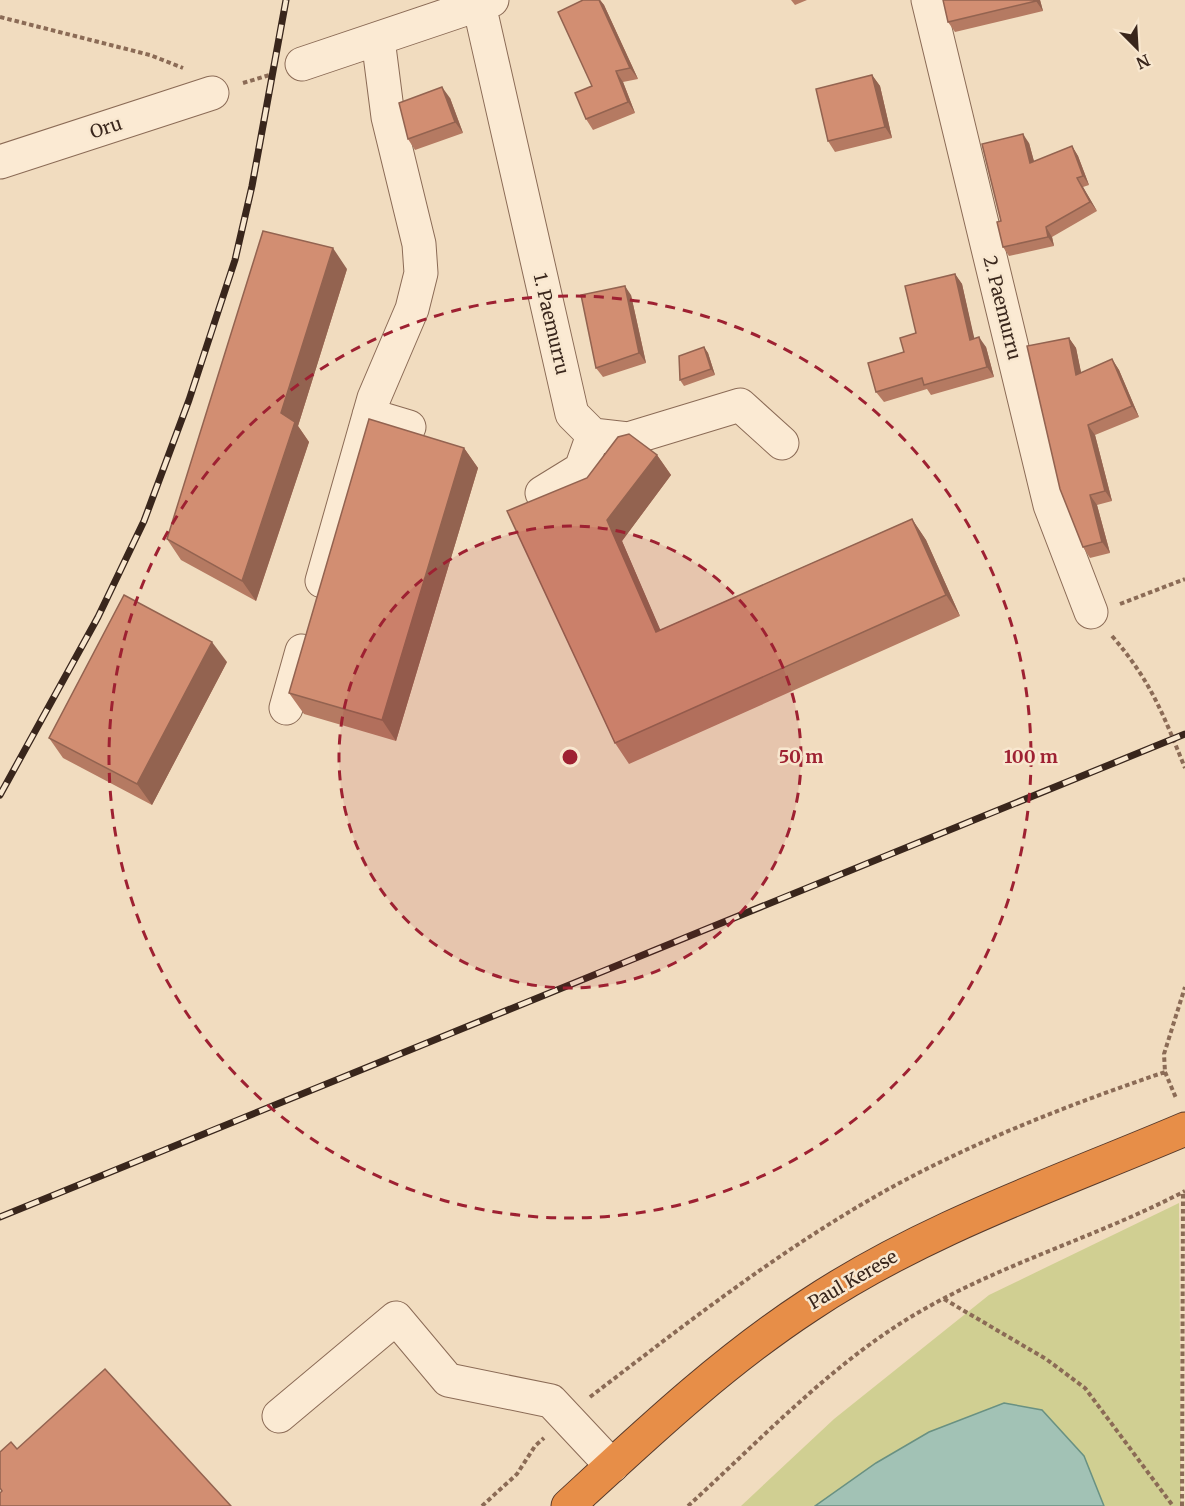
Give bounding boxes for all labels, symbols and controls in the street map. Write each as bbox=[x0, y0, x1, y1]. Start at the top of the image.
north arrow bbox=[1107, 18, 1167, 78]
text: N bbox=[1133, 50, 1153, 74]
street label: Oru bbox=[87, 112, 125, 143]
street label: 2. Paemurru bbox=[978, 254, 1027, 362]
street label: 1. Paemurru bbox=[529, 271, 574, 377]
text: 50 m bbox=[779, 745, 823, 768]
text: 100 m bbox=[1004, 745, 1058, 768]
centre of rings bbox=[560, 747, 580, 767]
street label: Paul Kerese bbox=[804, 1245, 901, 1314]

